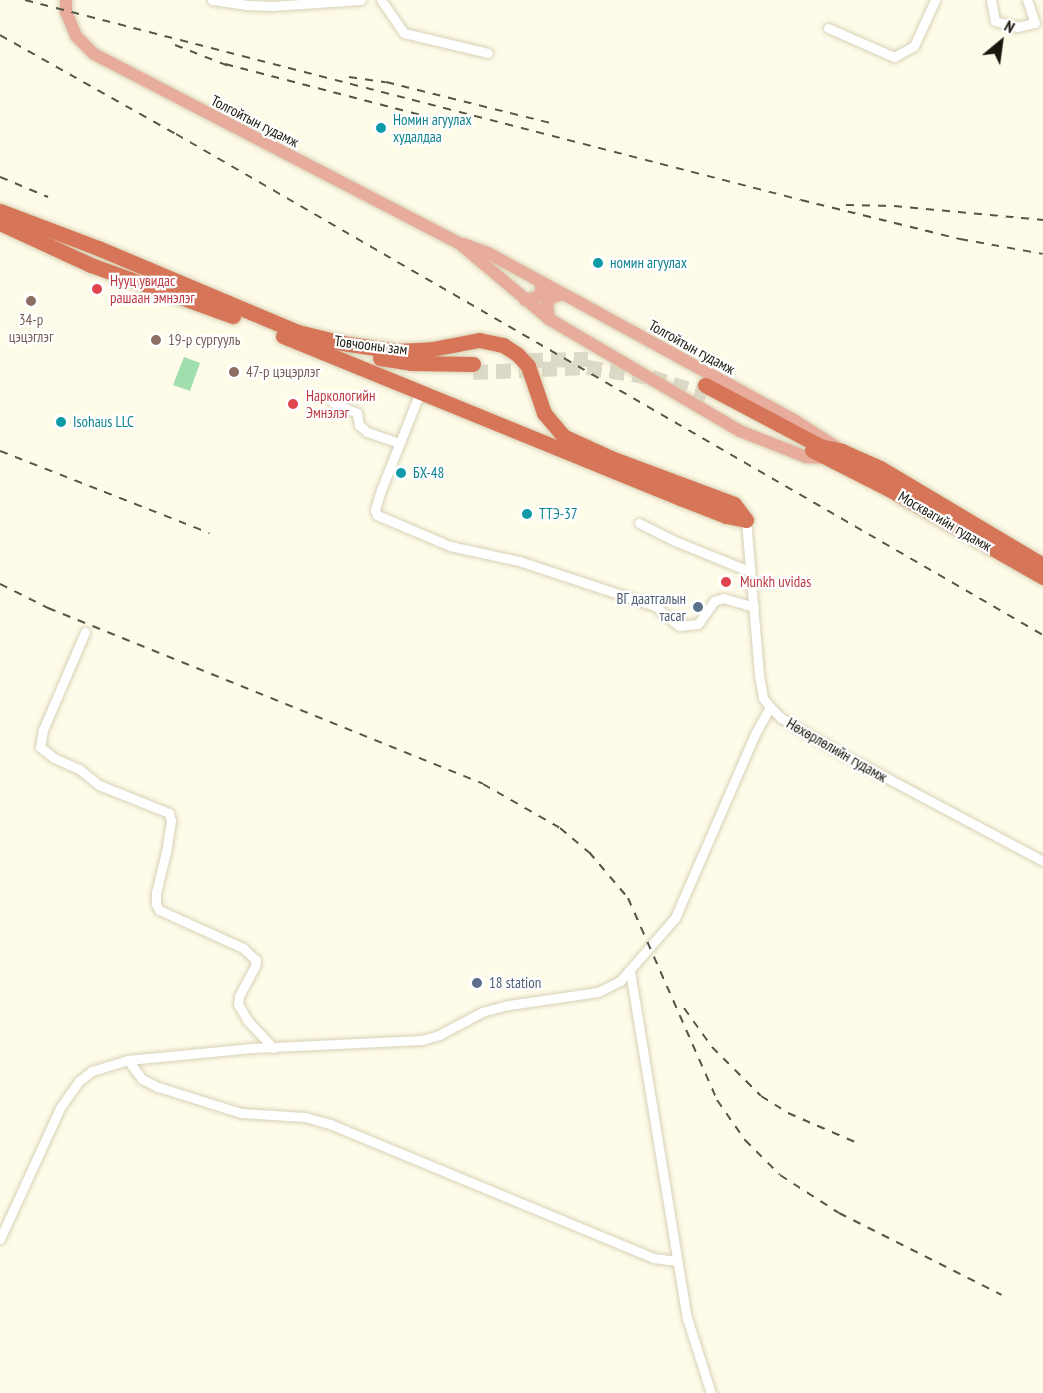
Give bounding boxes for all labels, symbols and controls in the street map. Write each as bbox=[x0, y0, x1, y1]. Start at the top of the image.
north arrow bbox=[971, 12, 1031, 72]
text: N bbox=[1001, 15, 1018, 37]
street label: Толгойтын гудамж bbox=[208, 91, 302, 151]
place label: Номин агуулах худалдаа bbox=[393, 110, 472, 145]
marker: Номин агуулах худалдаа bbox=[374, 121, 388, 135]
place label: номин агуулах bbox=[610, 254, 687, 272]
marker: номин агуулах bbox=[591, 256, 605, 270]
place label: Нууц увидас рашаан эмнэлэг bbox=[110, 271, 195, 306]
marker: Нууц увидас рашаан эмнэлэг bbox=[88, 280, 106, 298]
marker: 34-р цэцэглэг bbox=[24, 294, 38, 308]
place label: 34-р цэцэглэг bbox=[9, 310, 53, 345]
street label: Толгойтын гудамж bbox=[646, 316, 738, 378]
place label: 19-р сургууль bbox=[168, 331, 240, 349]
street label: Товчооны зам bbox=[333, 332, 409, 358]
marker: 19-р сургууль bbox=[149, 333, 163, 347]
place label: 47-р цэцэрлэг bbox=[246, 363, 320, 381]
marker: 47-р цэцэрлэг bbox=[227, 365, 241, 379]
place label: Наркологийн Эмнэлэг bbox=[306, 386, 375, 421]
marker: Наркологийн Эмнэлэг bbox=[284, 395, 302, 413]
place label: Isohaus LLC bbox=[73, 413, 134, 431]
marker: Isohaus LLC bbox=[54, 415, 68, 429]
place label: БХ-48 bbox=[413, 464, 444, 482]
marker: БХ-48 bbox=[394, 466, 408, 480]
street label: Москвагийн гудамж bbox=[895, 487, 995, 555]
place label: ТТЭ-37 bbox=[539, 505, 578, 523]
marker: ТТЭ-37 bbox=[520, 507, 534, 521]
marker: Munkh uvidas bbox=[717, 573, 735, 591]
place label: Munkh uvidas bbox=[740, 573, 811, 591]
place label: ВГ даатгалын тасаг bbox=[616, 589, 686, 624]
marker: ВГ даатгалын тасаг bbox=[691, 600, 705, 614]
street label: Нөхөрлөлийн гудамж bbox=[784, 714, 890, 786]
place label: 18 station bbox=[489, 974, 541, 992]
marker: 18 station bbox=[470, 976, 484, 990]

